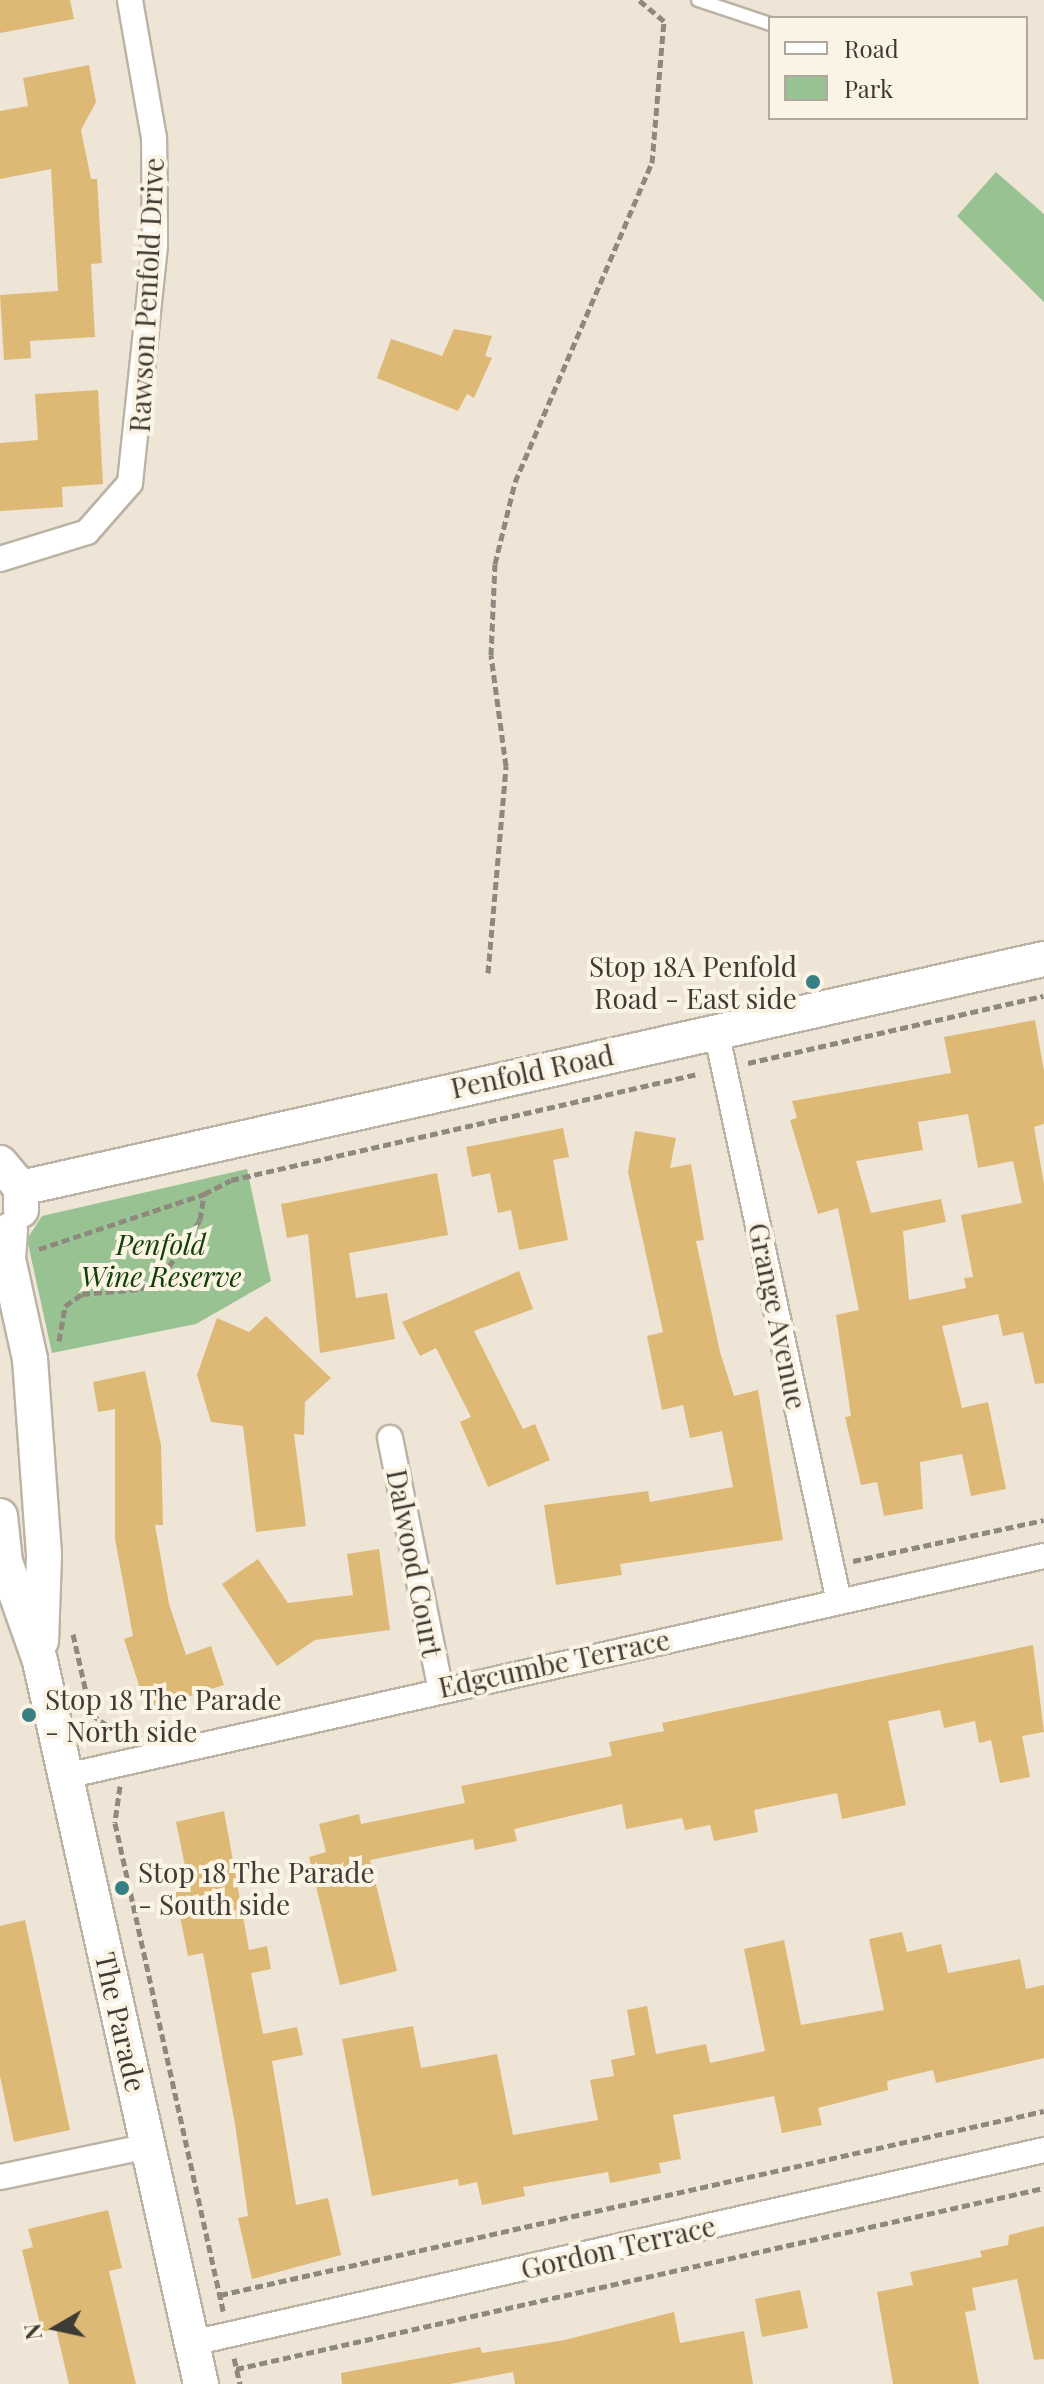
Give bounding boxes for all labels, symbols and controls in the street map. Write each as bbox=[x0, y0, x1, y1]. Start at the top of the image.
legend bbox=[768, 16, 1028, 120]
text: Road bbox=[844, 32, 899, 64]
text: Park bbox=[844, 72, 893, 104]
street label: Rawson Penfold Drive bbox=[122, 157, 170, 433]
place label: Stop 18A Penfold Road - East side bbox=[589, 949, 797, 1015]
marker: Stop 18A Penfold Road - East side bbox=[804, 973, 822, 991]
street label: Penfold Road bbox=[448, 1037, 616, 1105]
street label: Grange Avenue bbox=[742, 1219, 814, 1413]
park label: Penfold Wine Reserve bbox=[80, 1227, 242, 1293]
street label: Dalwood Court bbox=[380, 1466, 450, 1660]
street label: Edgcumbe Terrace bbox=[435, 1622, 673, 1704]
place label: Stop 18 The Parade - North side bbox=[45, 1682, 282, 1748]
marker: Stop 18 The Parade - North side bbox=[20, 1706, 38, 1724]
place label: Stop 18 The Parade - South side bbox=[138, 1855, 375, 1921]
marker: Stop 18 The Parade - South side bbox=[113, 1879, 131, 1897]
street label: The Parade bbox=[89, 1949, 153, 2095]
street label: Gordon Terrace bbox=[517, 2208, 719, 2286]
north arrow bbox=[16, 2288, 96, 2368]
text: N bbox=[16, 2322, 48, 2342]

